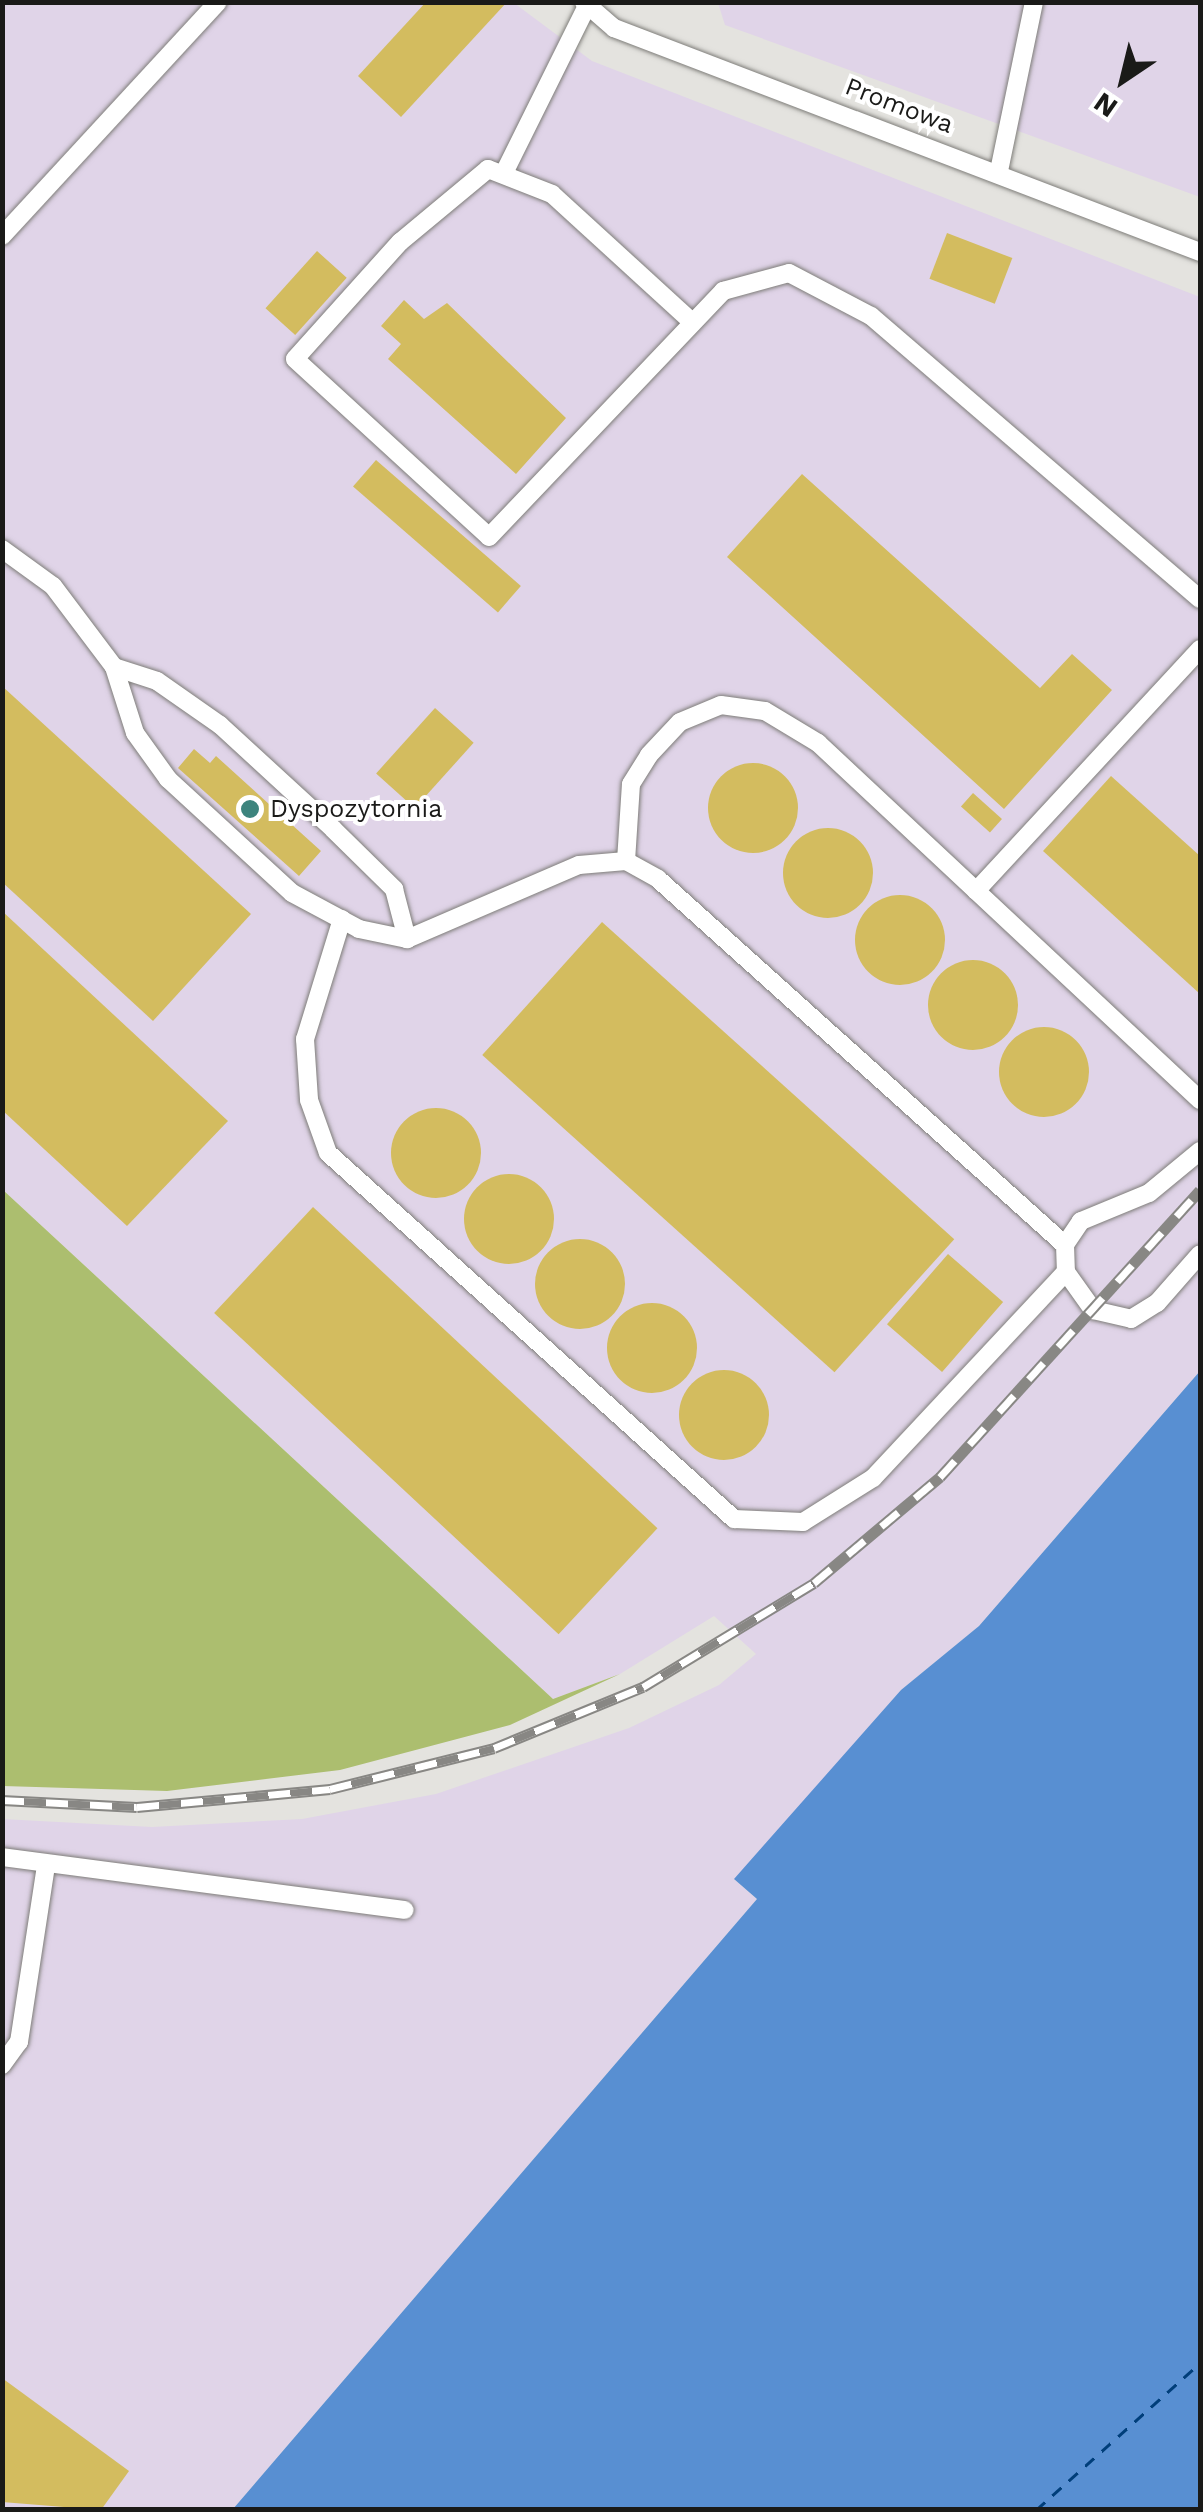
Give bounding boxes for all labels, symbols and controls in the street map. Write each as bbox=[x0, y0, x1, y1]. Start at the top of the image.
north arrow bbox=[1073, 30, 1173, 130]
street label: Promowa bbox=[841, 72, 957, 140]
text: N bbox=[1088, 86, 1123, 124]
place label: Dyspozytornia bbox=[270, 794, 442, 824]
marker: Dyspozytornia bbox=[239, 798, 261, 820]

